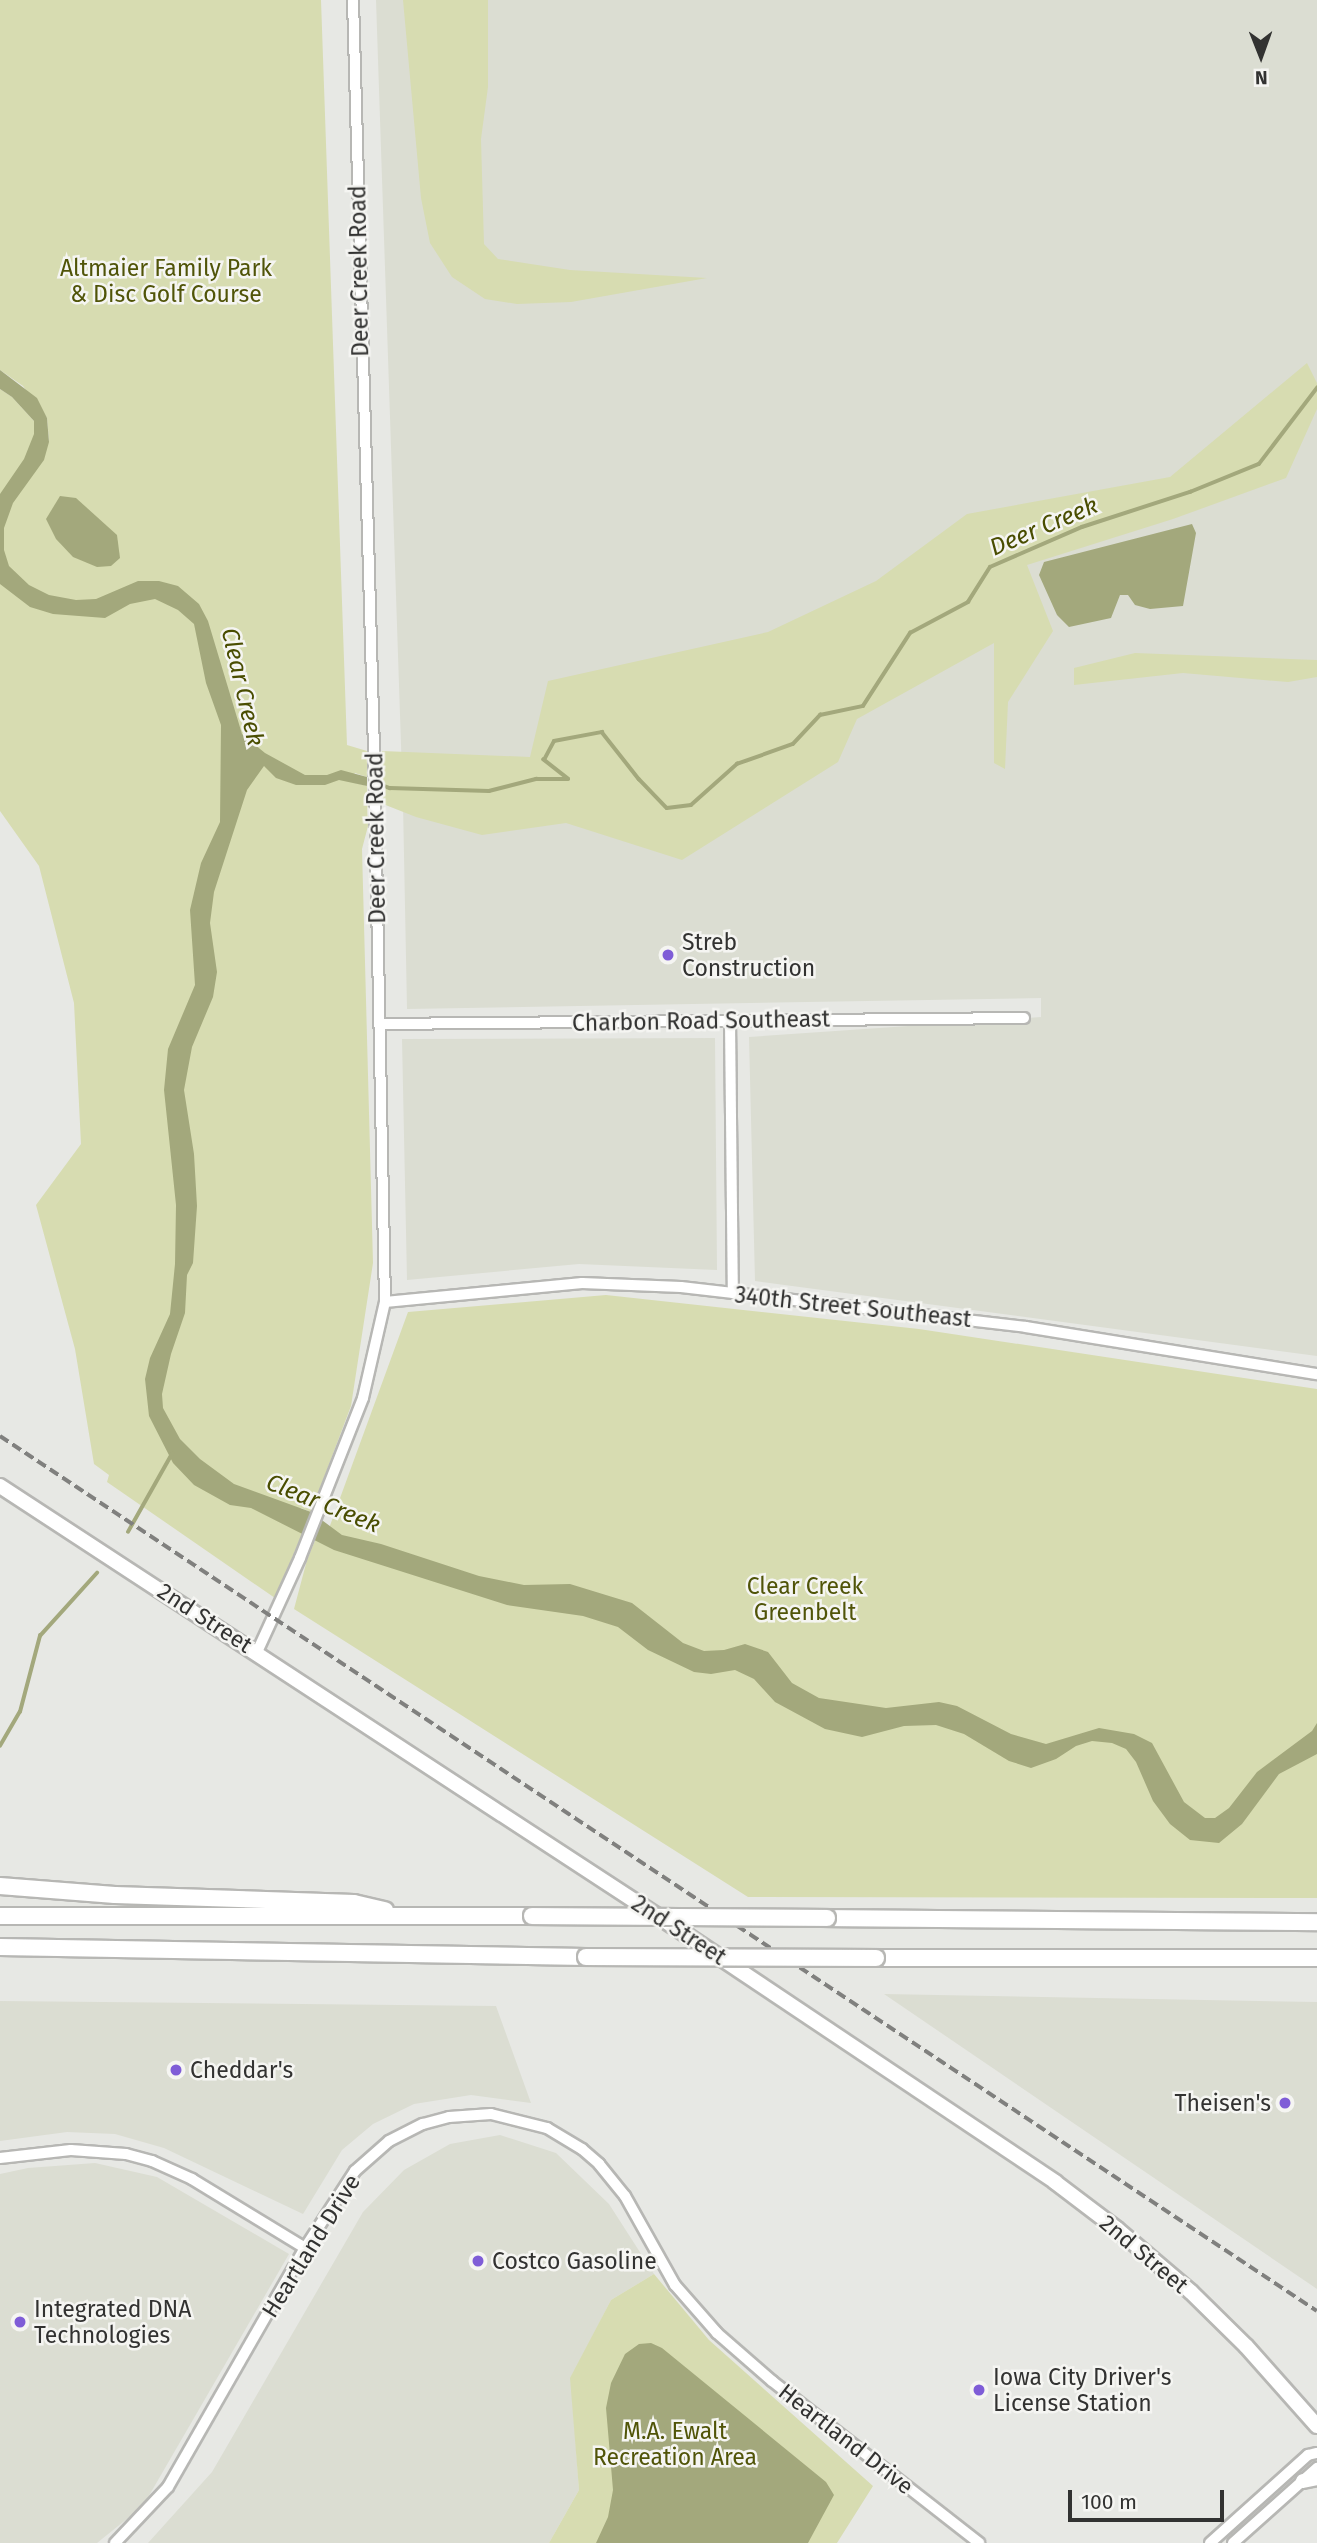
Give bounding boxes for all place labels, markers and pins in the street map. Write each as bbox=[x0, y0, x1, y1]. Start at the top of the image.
place label: Streb Construction bbox=[682, 928, 815, 982]
marker: Streb Construction bbox=[660, 947, 676, 963]
place label: Cheddar's bbox=[190, 2056, 293, 2084]
marker: Cheddar's bbox=[168, 2062, 184, 2078]
place label: Theisen's bbox=[1175, 2089, 1271, 2117]
marker: Theisen's bbox=[1277, 2095, 1293, 2111]
place label: Costco Gasoline bbox=[492, 2247, 657, 2275]
marker: Costco Gasoline bbox=[470, 2253, 486, 2269]
place label: Integrated DNA Technologies bbox=[34, 2295, 191, 2349]
marker: Integrated DNA Technologies bbox=[12, 2314, 28, 2330]
place label: Iowa City Driver's License Station bbox=[993, 2363, 1171, 2417]
marker: Iowa City Driver's License Station bbox=[971, 2382, 987, 2398]

